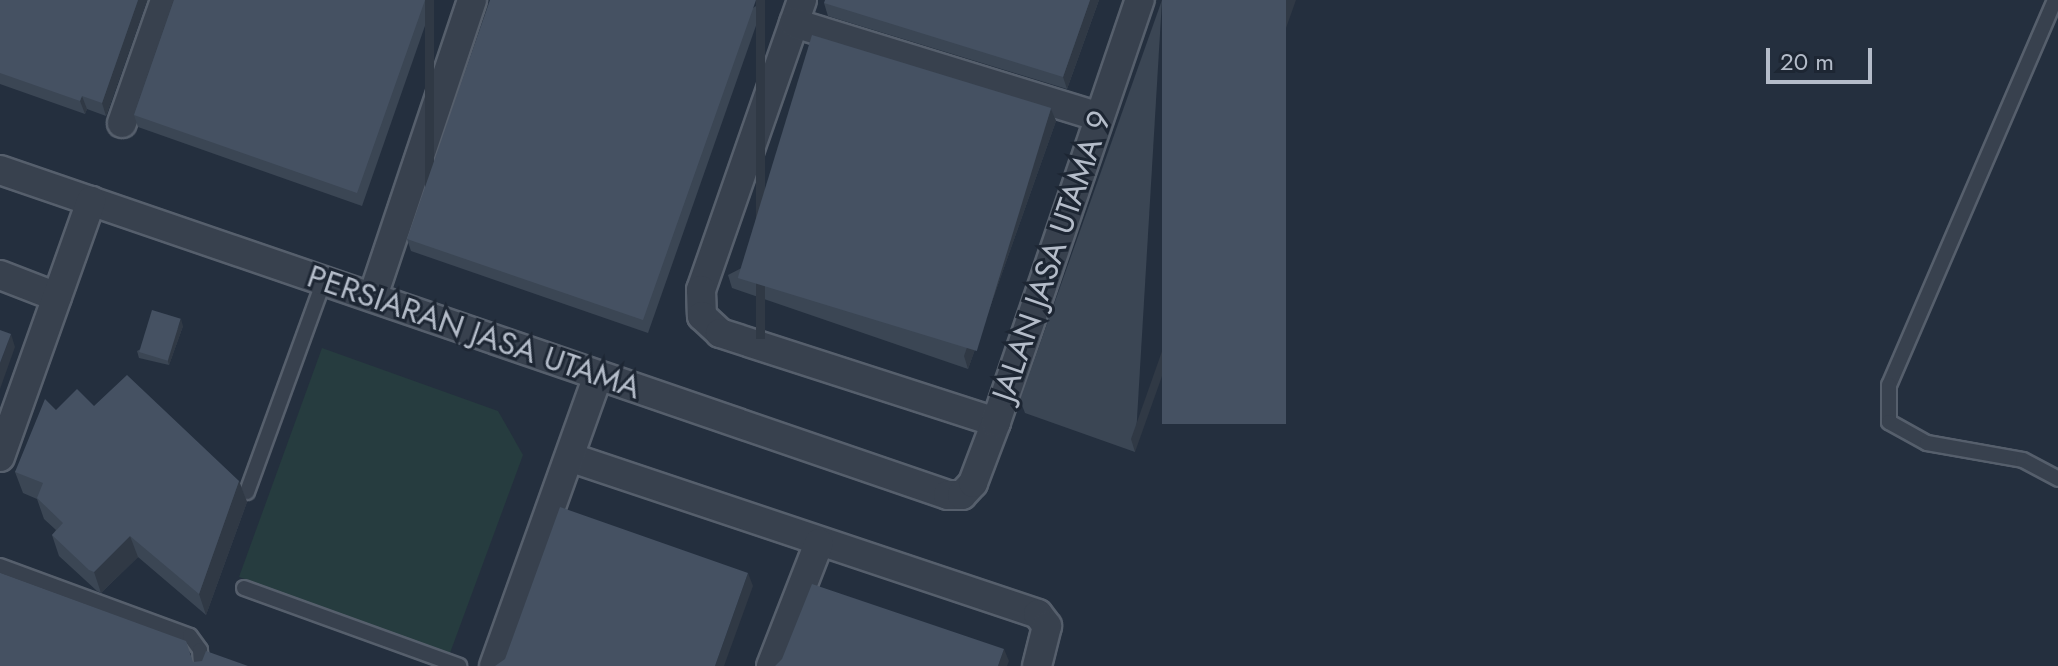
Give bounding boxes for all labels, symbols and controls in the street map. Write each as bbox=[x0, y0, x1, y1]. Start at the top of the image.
scale bar bbox=[1770, 32, 1876, 82]
text: 20 m bbox=[1780, 44, 1834, 79]
street label: JALAN JASA UTAMA 9 bbox=[984, 106, 1120, 406]
street label: PERSIARAN JASA UTAMA bbox=[302, 257, 646, 407]

